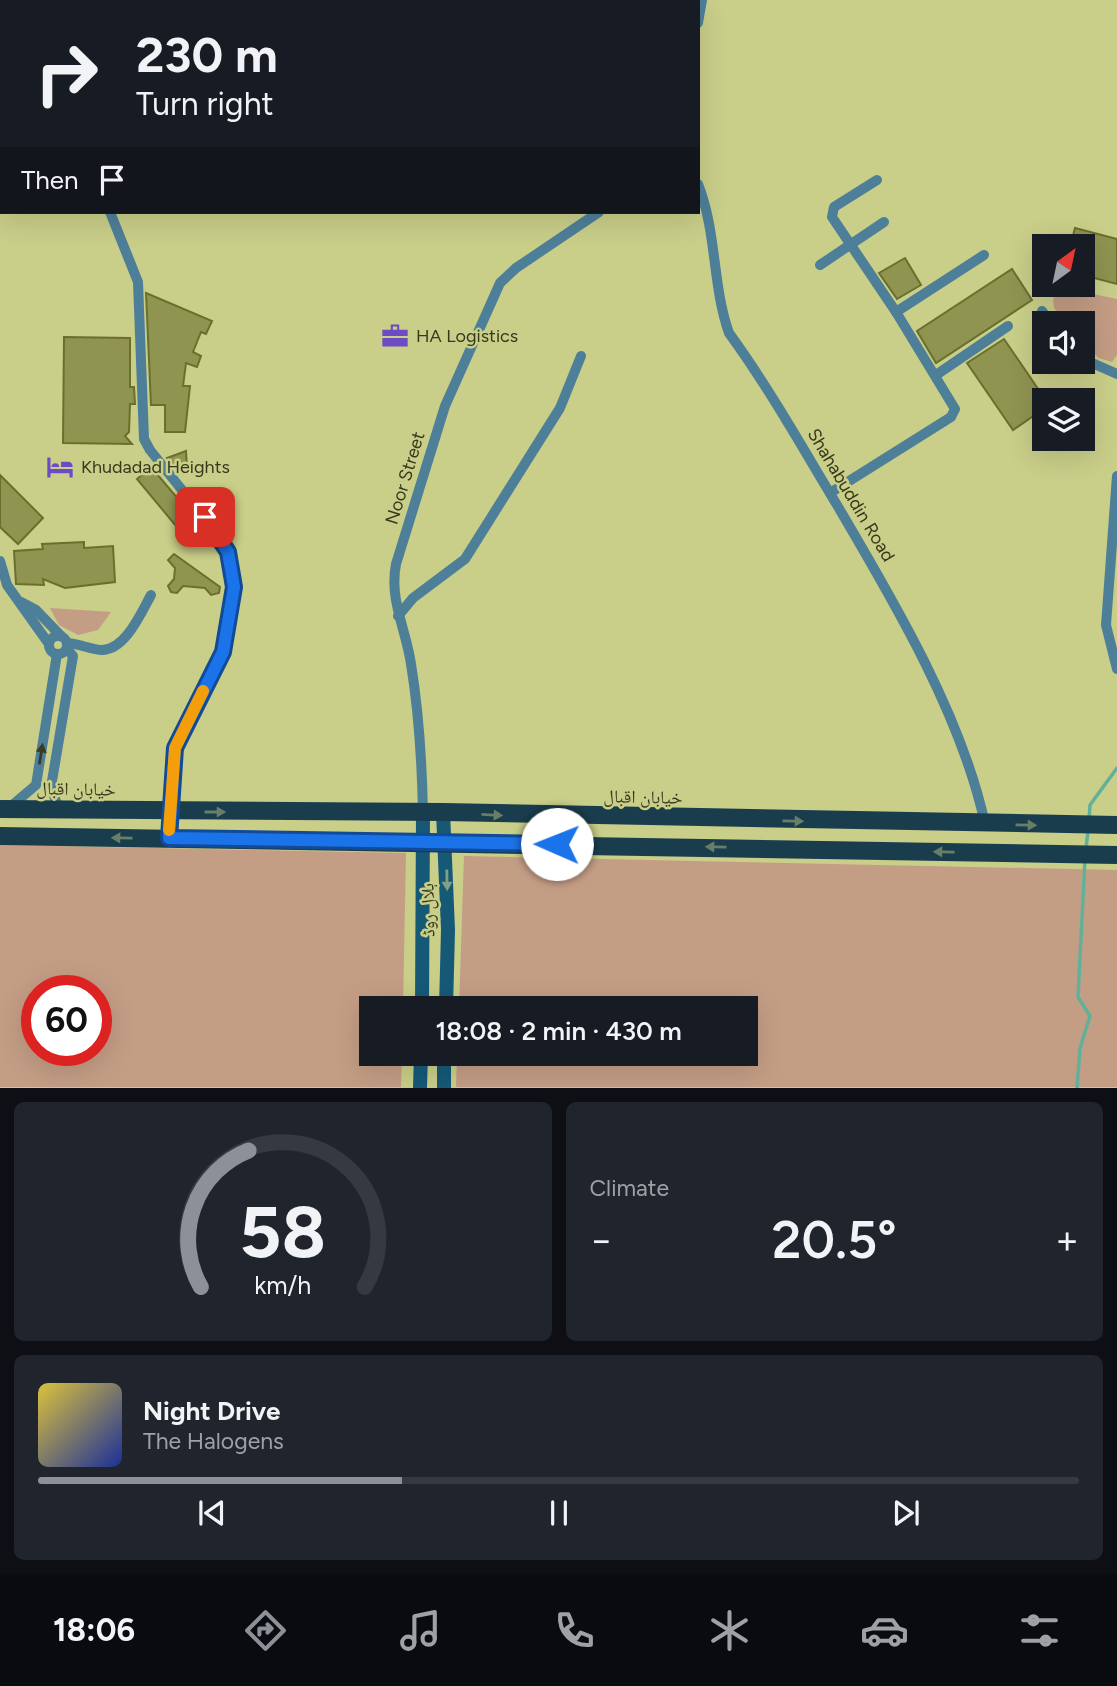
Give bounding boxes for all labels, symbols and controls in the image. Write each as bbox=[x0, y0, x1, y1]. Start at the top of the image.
text: 230 m bbox=[136, 25, 278, 84]
icon: right bbox=[21, 28, 112, 119]
text: Turn right bbox=[136, 85, 274, 123]
icon: arrive bbox=[93, 161, 131, 199]
text: Then bbox=[21, 164, 79, 196]
north arrow bbox=[1032, 234, 1096, 298]
map controls bbox=[1032, 234, 1095, 451]
button: sound bbox=[1032, 311, 1095, 374]
office icon: HA Logistics bbox=[380, 321, 410, 351]
place label: HA Logistics bbox=[416, 325, 518, 347]
button: layers bbox=[1032, 388, 1095, 451]
street label: Shahabuddin Road bbox=[803, 424, 899, 566]
street label: Noor Street bbox=[380, 429, 430, 527]
hotel icon: Khudadad Heights bbox=[45, 452, 75, 482]
place label: Khudadad Heights bbox=[81, 456, 230, 478]
pin bbox=[175, 487, 235, 547]
icon: arrive bbox=[186, 498, 224, 536]
one-way arrow bbox=[36, 743, 47, 765]
street label: خیابان اقبال bbox=[36, 777, 116, 801]
street label: خیابان اقبال bbox=[603, 785, 683, 809]
one-way arrow bbox=[204, 806, 226, 817]
position arrow bbox=[520, 807, 594, 881]
one-way arrow bbox=[481, 809, 503, 820]
one-way arrow bbox=[782, 815, 804, 827]
one-way arrow bbox=[1016, 819, 1038, 831]
one-way arrow bbox=[110, 832, 132, 843]
one-way arrow bbox=[705, 841, 727, 853]
one-way arrow bbox=[933, 846, 955, 857]
one-way arrow bbox=[441, 870, 453, 892]
street label: ہلال روڈ bbox=[417, 883, 439, 937]
speed limit sign: 60 bbox=[21, 975, 112, 1066]
text: 18:08 · 2 min · 430 m bbox=[435, 1015, 682, 1047]
text: Climate bbox=[590, 1174, 669, 1202]
text: 58 bbox=[239, 1189, 326, 1276]
text: 20.5° bbox=[772, 1209, 897, 1271]
text: − bbox=[590, 1217, 613, 1263]
text: + bbox=[1055, 1217, 1079, 1263]
text: km/h bbox=[254, 1270, 311, 1300]
text: Night Drive bbox=[143, 1395, 280, 1427]
text: The Halogens bbox=[143, 1427, 284, 1455]
icon: previous bbox=[193, 1494, 231, 1532]
icon: pause bbox=[540, 1494, 578, 1532]
icon: next bbox=[887, 1494, 925, 1532]
icon: directions bbox=[241, 1606, 290, 1655]
icon: music bbox=[396, 1606, 445, 1655]
icon: phone bbox=[550, 1606, 599, 1655]
icon: climate bbox=[705, 1606, 754, 1655]
icon: car bbox=[860, 1606, 909, 1655]
icon: filters bbox=[1015, 1606, 1064, 1655]
text: 18:06 bbox=[53, 1611, 135, 1649]

